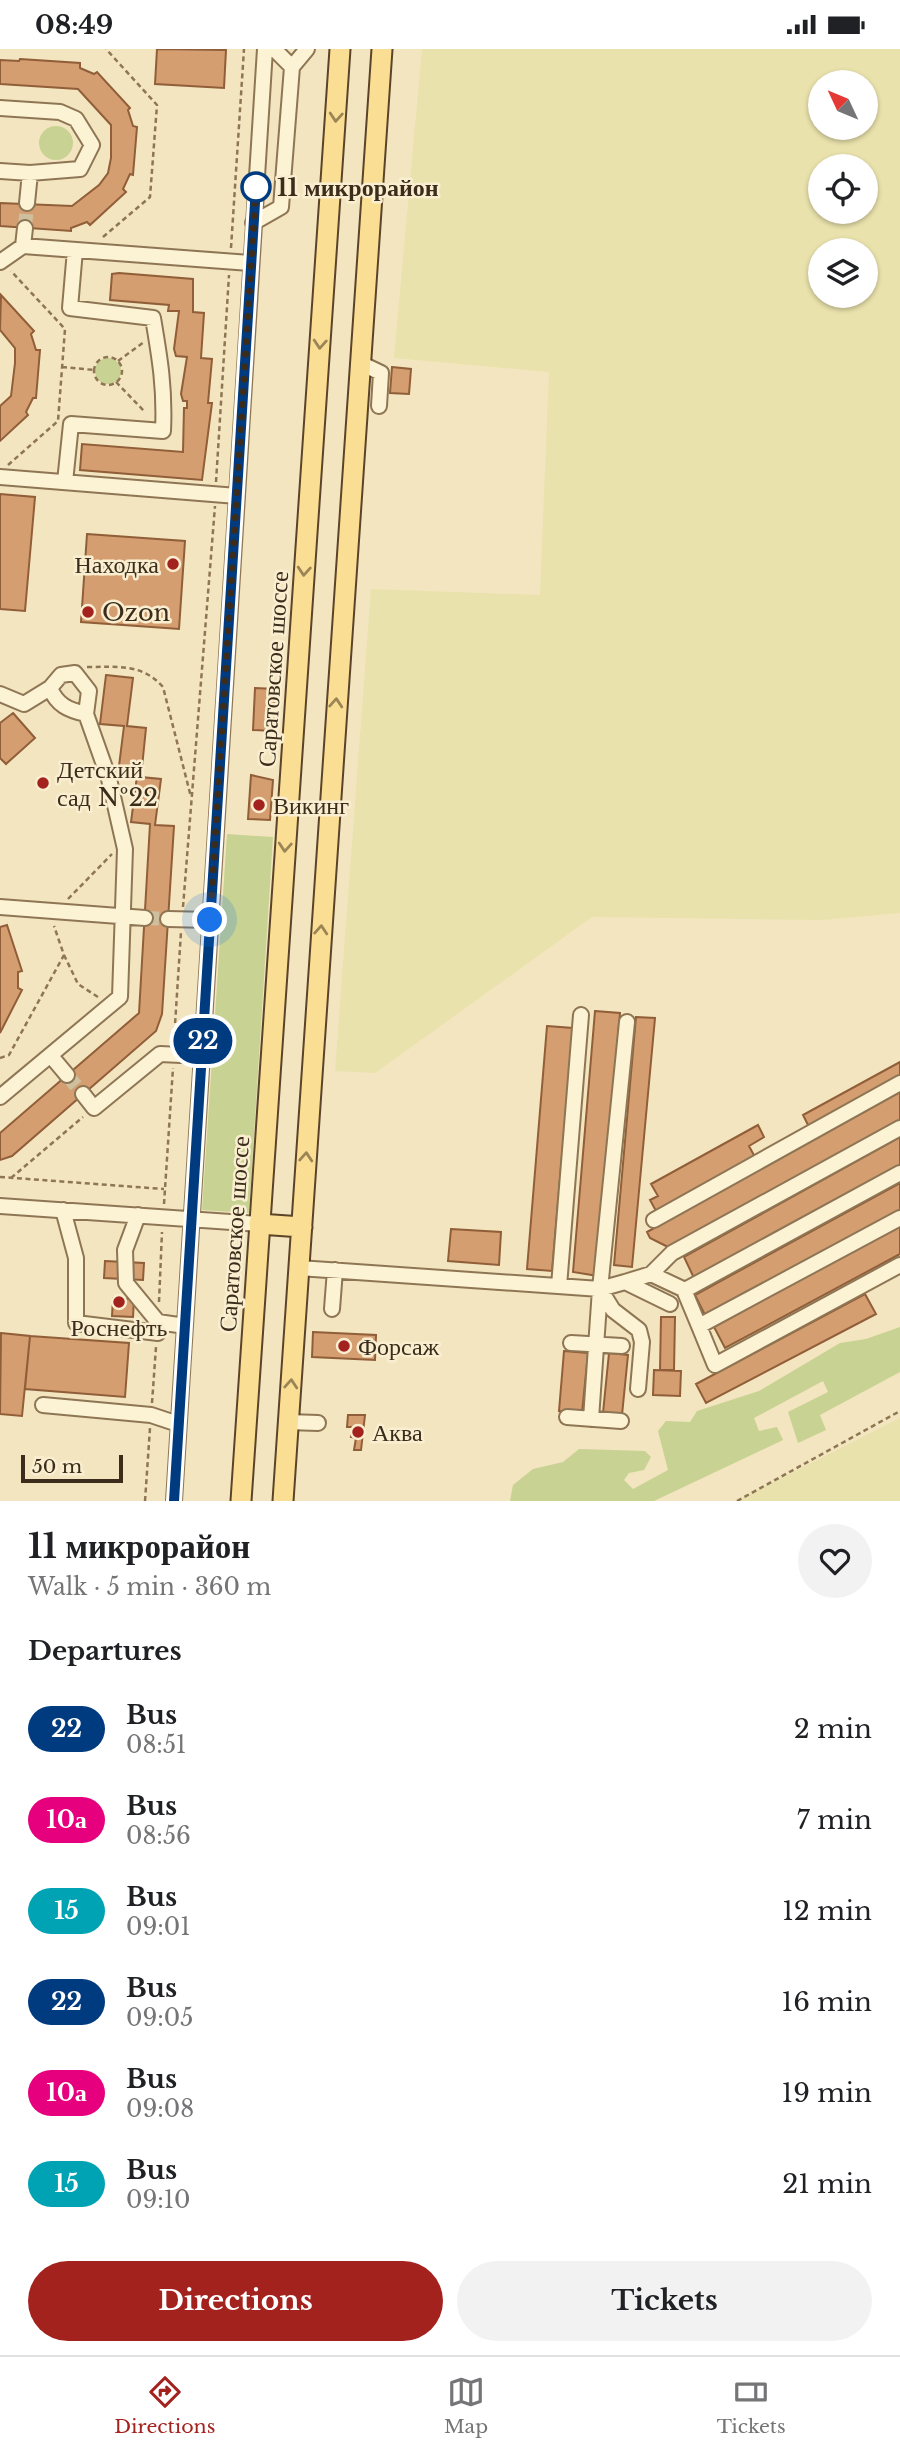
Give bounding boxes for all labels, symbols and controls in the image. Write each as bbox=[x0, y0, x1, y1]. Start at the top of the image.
text: 08:49 bbox=[35, 9, 113, 41]
north arrow bbox=[808, 70, 878, 140]
map controls bbox=[808, 70, 878, 308]
one-way arrow bbox=[328, 112, 343, 123]
button: locate bbox=[808, 154, 878, 224]
marker: 11 микрорайон bbox=[241, 172, 271, 202]
place label: 11 микрорайон bbox=[277, 173, 439, 202]
button: layers bbox=[808, 238, 878, 308]
one-way arrow bbox=[313, 339, 328, 350]
place label: Находка bbox=[74, 550, 159, 579]
marker: Находка bbox=[165, 556, 181, 572]
one-way arrow bbox=[297, 566, 312, 577]
street label: Саратовское шоссе bbox=[252, 570, 294, 768]
place label: Ozon bbox=[102, 598, 170, 627]
marker: Ozon bbox=[80, 604, 96, 620]
one-way arrow bbox=[328, 697, 343, 708]
place label: Детский сад №22 bbox=[57, 755, 158, 812]
marker: Детский сад №22 bbox=[35, 775, 51, 791]
place label: Викинг bbox=[273, 791, 349, 820]
marker: Викинг bbox=[251, 797, 267, 813]
one-way arrow bbox=[278, 842, 293, 853]
your location bbox=[192, 902, 227, 937]
one-way arrow bbox=[313, 924, 328, 935]
line badge: 22 bbox=[172, 1018, 234, 1064]
text: 22 bbox=[187, 1026, 219, 1055]
street label: Саратовское шоссе bbox=[213, 1135, 255, 1333]
one-way arrow bbox=[298, 1151, 313, 1162]
marker: Роснефть bbox=[111, 1294, 127, 1310]
place label: Роснефть bbox=[71, 1313, 167, 1342]
place label: Форсаж bbox=[358, 1332, 440, 1361]
marker: Форсаж bbox=[336, 1338, 352, 1354]
one-way arrow bbox=[283, 1378, 298, 1389]
place label: Аква bbox=[372, 1418, 423, 1447]
marker: Аква bbox=[350, 1424, 366, 1440]
scale bar bbox=[21, 1452, 122, 1484]
text: 50 m bbox=[32, 1455, 82, 1478]
button: heart bbox=[798, 1524, 872, 1598]
text: 11 микрорайон bbox=[28, 1526, 250, 1567]
text: Walk · 5 min · 360 m bbox=[28, 1573, 271, 1601]
text: Departures bbox=[28, 1635, 182, 1667]
text: Bus bbox=[126, 1699, 177, 1731]
text: 2 min bbox=[794, 1713, 872, 1745]
text: 22 bbox=[51, 1714, 82, 1743]
text: 08:51 bbox=[126, 1731, 186, 1759]
text: Bus bbox=[126, 1790, 177, 1822]
text: 7 min bbox=[797, 1804, 872, 1836]
text: 10а bbox=[46, 1805, 87, 1834]
text: 08:56 bbox=[126, 1822, 191, 1850]
text: Bus bbox=[126, 1881, 177, 1913]
text: 12 min bbox=[782, 1895, 872, 1927]
text: 15 bbox=[54, 1896, 79, 1925]
text: 09:01 bbox=[126, 1913, 190, 1941]
text: Bus bbox=[126, 1972, 177, 2004]
text: 16 min bbox=[782, 1986, 872, 2018]
text: 22 bbox=[51, 1987, 82, 2016]
text: 09:05 bbox=[126, 2004, 193, 2032]
text: Bus bbox=[126, 2063, 177, 2095]
text: 19 min bbox=[782, 2077, 872, 2109]
text: 10а bbox=[46, 2078, 87, 2107]
text: 09:08 bbox=[126, 2095, 194, 2123]
text: Bus bbox=[126, 2154, 177, 2186]
text: 21 min bbox=[782, 2168, 872, 2200]
text: 15 bbox=[54, 2169, 79, 2198]
text: 09:10 bbox=[126, 2186, 190, 2214]
button: Directions bbox=[28, 2261, 443, 2341]
button: Tickets bbox=[457, 2261, 872, 2341]
tab: Directions bbox=[114, 2373, 215, 2438]
tab: Map bbox=[444, 2373, 488, 2438]
tab: Tickets bbox=[717, 2373, 786, 2438]

